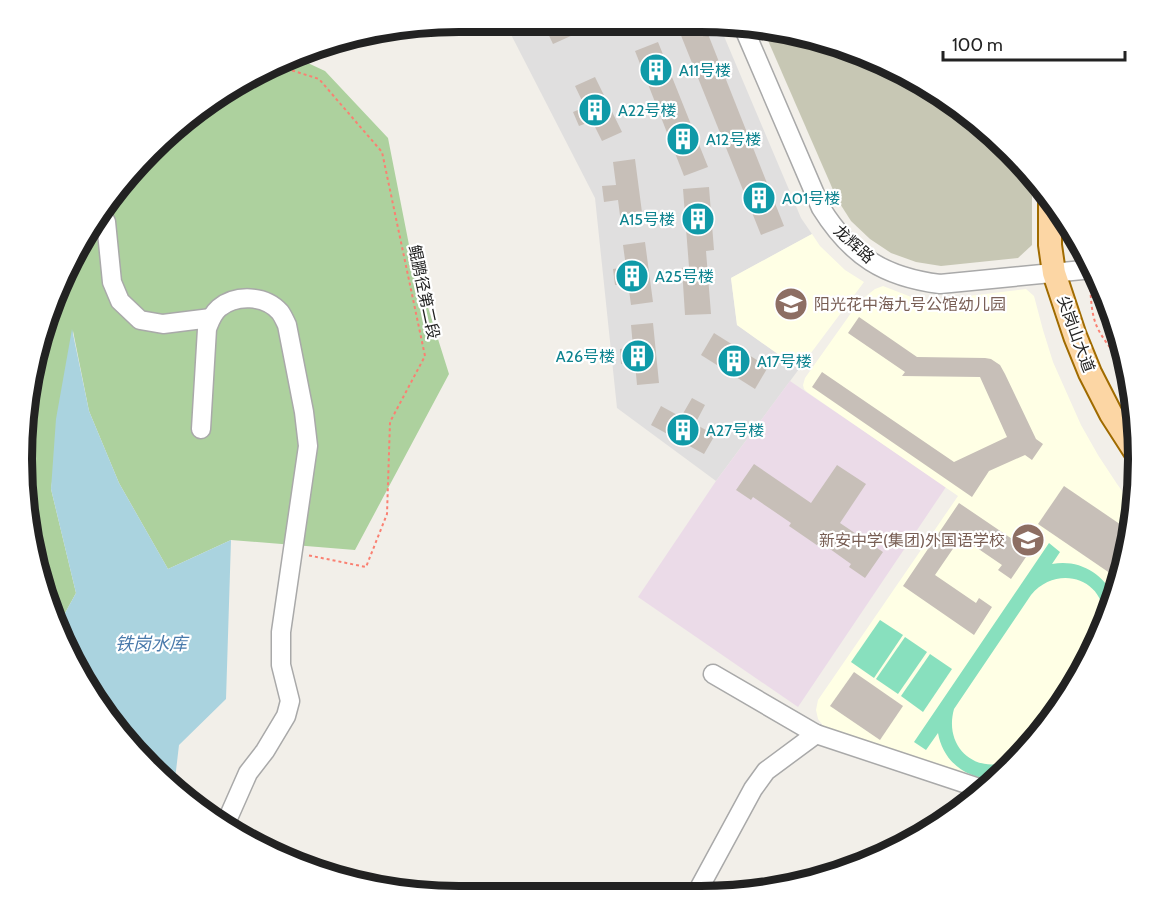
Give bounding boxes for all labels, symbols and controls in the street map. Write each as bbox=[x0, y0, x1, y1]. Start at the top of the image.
scale bar bbox=[943, 24, 1124, 62]
text: 100 m bbox=[952, 34, 1003, 56]
building icon: A11号楼 bbox=[638, 52, 674, 88]
place label: A11号楼 bbox=[679, 61, 731, 80]
building icon: A22号楼 bbox=[577, 92, 613, 128]
place label: A22号楼 bbox=[618, 101, 677, 120]
building icon: A12号楼 bbox=[665, 121, 701, 157]
place label: A12号楼 bbox=[706, 130, 761, 149]
building icon: A01号楼 bbox=[741, 180, 777, 216]
place label: A01号楼 bbox=[782, 189, 840, 208]
building icon: A15号楼 bbox=[680, 201, 716, 237]
place label: A15号楼 bbox=[620, 210, 675, 229]
street label: 龙辉路 bbox=[830, 221, 878, 267]
street label: 鲲鹏径第二段 bbox=[405, 243, 443, 341]
building icon: A25号楼 bbox=[614, 258, 650, 294]
place label: A25号楼 bbox=[655, 267, 714, 286]
school or university icon: 阳光花中海九号公馆幼儿园 bbox=[773, 286, 809, 322]
street label: 尖岗山大道 bbox=[1053, 293, 1099, 375]
place label: 阳光花中海九号公馆幼儿园 bbox=[814, 295, 1006, 314]
building icon: A26号楼 bbox=[620, 338, 656, 374]
building icon: A17号楼 bbox=[716, 343, 752, 379]
place label: A26号楼 bbox=[556, 347, 615, 366]
place label: A17号楼 bbox=[757, 352, 812, 371]
building icon: A27号楼 bbox=[665, 412, 701, 448]
place label: A27号楼 bbox=[706, 421, 764, 440]
school or university icon: 新安中学(集团)外国语学校 bbox=[1010, 522, 1046, 558]
place label: 新安中学(集团)外国语学校 bbox=[819, 531, 1005, 550]
water label: 铁岗水库 bbox=[115, 633, 190, 655]

